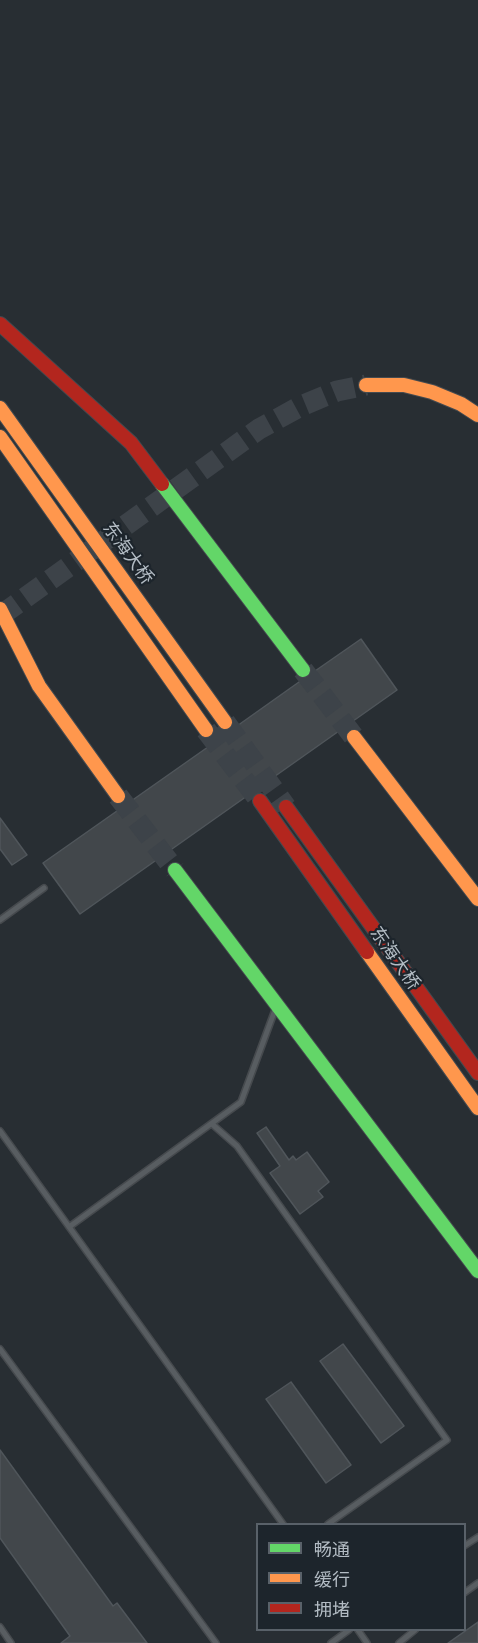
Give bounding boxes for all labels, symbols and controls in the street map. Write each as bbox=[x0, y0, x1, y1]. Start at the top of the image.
street label: 东海大桥 bbox=[97, 519, 157, 589]
street label: 东海大桥 bbox=[365, 923, 423, 995]
legend bbox=[256, 1523, 466, 1631]
text: 畅通 bbox=[314, 1538, 350, 1562]
text: 缓行 bbox=[314, 1568, 350, 1592]
text: 拥堵 bbox=[314, 1598, 350, 1622]

